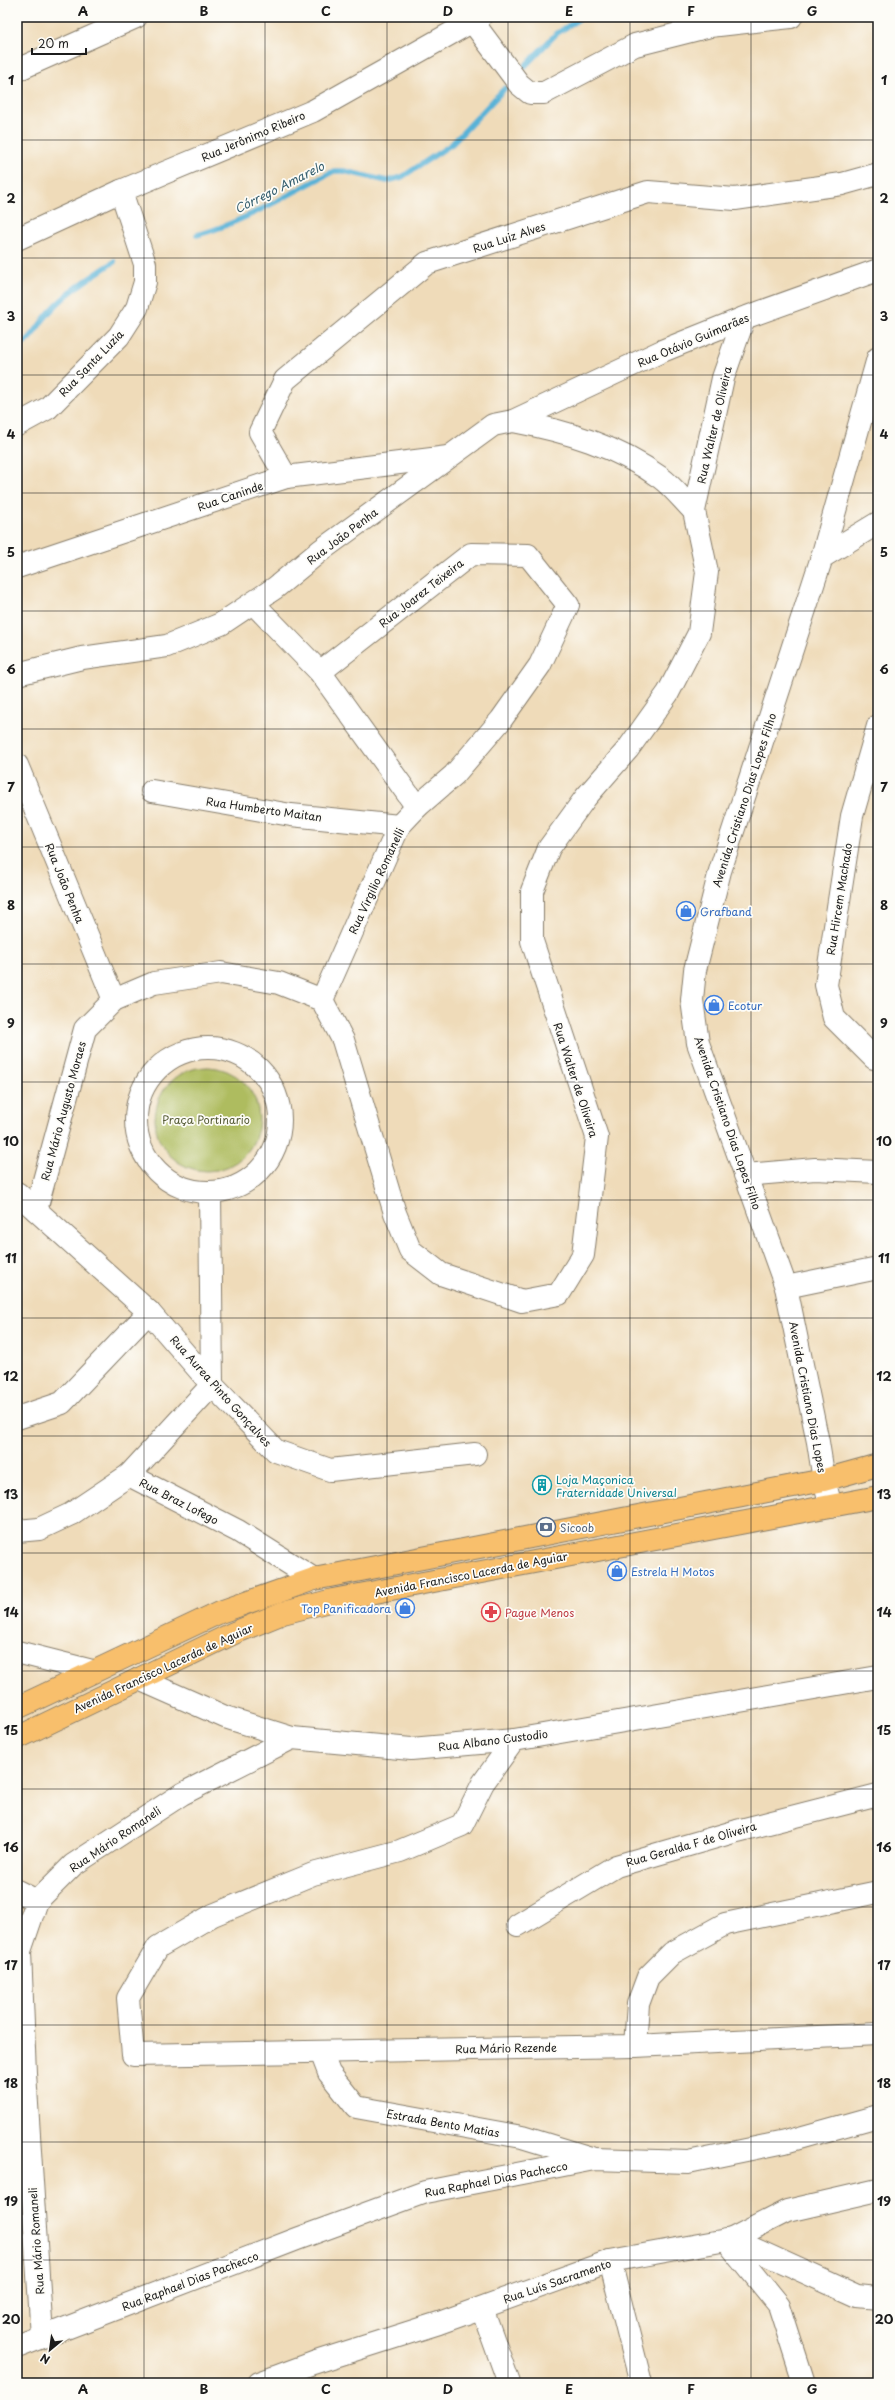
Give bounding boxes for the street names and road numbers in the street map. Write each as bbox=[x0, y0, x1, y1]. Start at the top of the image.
street label: Rua Jerônimo Ribeiro bbox=[198, 106, 308, 166]
street label: Rua Luiz Alves bbox=[471, 217, 547, 257]
street label: Rua Otávio Guimarães bbox=[635, 309, 751, 371]
street label: Rua Santa Luzia bbox=[55, 326, 128, 400]
street label: Rua Walter de Oliveira bbox=[692, 365, 736, 485]
street label: Rua Caninde bbox=[195, 477, 265, 515]
street label: Rua João Penha bbox=[303, 503, 381, 568]
street label: Rua Joarez Teixeira bbox=[375, 554, 467, 632]
street label: Avenida Cristiano Dias Lopes Filho bbox=[708, 711, 780, 889]
street label: Rua Humberto Maitan bbox=[205, 792, 323, 826]
street label: Rua Virgilio Romanelli bbox=[344, 825, 408, 937]
street label: Rua João Penha bbox=[41, 840, 89, 926]
street label: Rua Hircem Machado bbox=[822, 842, 856, 956]
street label: Rua Walter de Oliveira bbox=[549, 1020, 603, 1140]
street label: Avenida Cristiano Dias Lopes Filho bbox=[690, 1034, 766, 1212]
street label: Rua Mário Augusto Moraes bbox=[36, 1039, 90, 1183]
street label: Avenida Cristiano Dias Lopes bbox=[785, 1320, 831, 1474]
street label: Rua Aurea Pinto Gonçalves bbox=[166, 1332, 276, 1450]
street label: Rua Braz Lofego bbox=[136, 1474, 222, 1528]
street label: Avenida Francisco Lacerda de Aguiar bbox=[373, 1547, 569, 1601]
street label: Avenida Francisco Lacerda de Aguiar bbox=[70, 1619, 256, 1717]
street label: Rua Albano Custodio bbox=[437, 1725, 549, 1755]
street label: Rua Mário Romaneli bbox=[66, 1802, 164, 1876]
street label: Rua Geralda F de Oliveira bbox=[624, 1817, 758, 1871]
street label: Rua Mário Rezende bbox=[455, 2039, 557, 2057]
street label: Estrada Bento Matias bbox=[385, 2105, 501, 2141]
street label: Rua Raphael Dias Pachecco bbox=[423, 2157, 569, 2201]
street label: Rua Mário Romaneli bbox=[24, 2187, 48, 2295]
street label: Rua Raphael Dias Pachecco bbox=[119, 2247, 261, 2315]
street label: Rua Luís Sacramento bbox=[501, 2255, 613, 2307]

